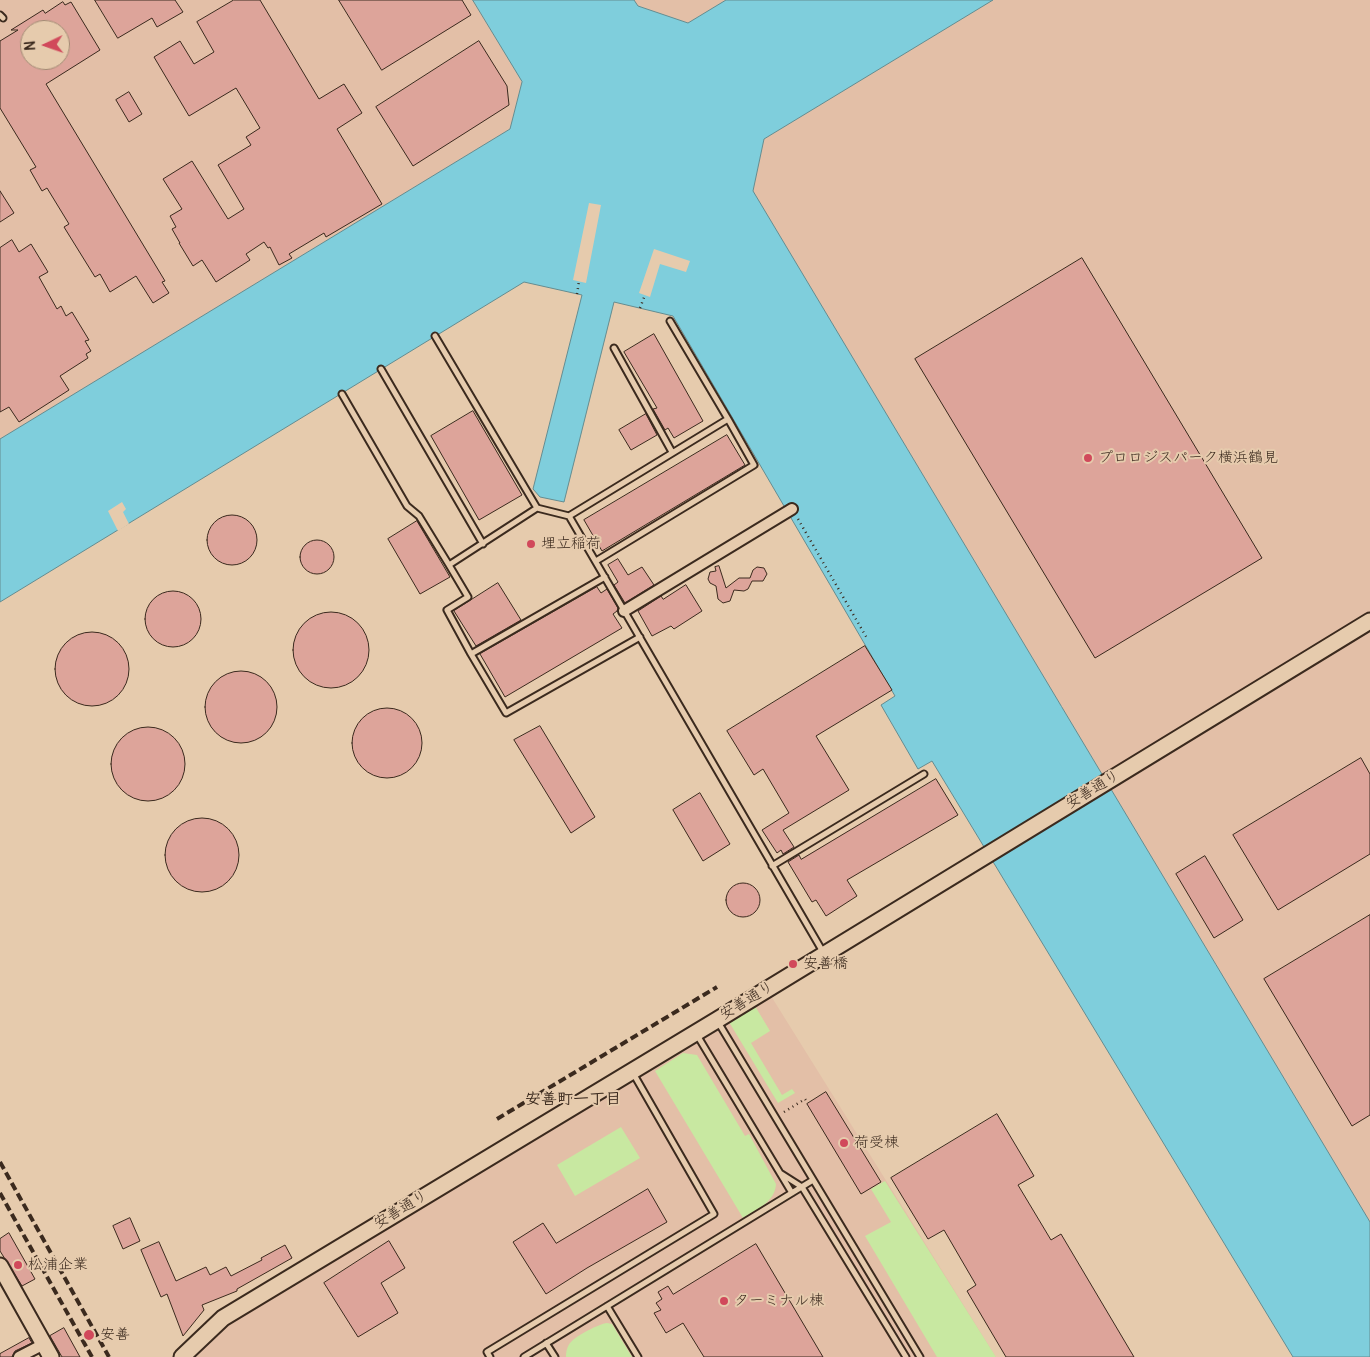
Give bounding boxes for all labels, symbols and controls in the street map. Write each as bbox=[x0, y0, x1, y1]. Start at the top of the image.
north arrow bbox=[20, 20, 70, 70]
text: N bbox=[22, 41, 39, 51]
place label: プロロジスパーク横浜鶴見 bbox=[1098, 449, 1278, 467]
marker: プロロジスパーク横浜鶴見 bbox=[1082, 452, 1094, 464]
place label: 埋立稲荷 bbox=[541, 535, 601, 553]
marker: 埋立稲荷 bbox=[525, 538, 537, 550]
street label: 安善通り bbox=[1063, 767, 1123, 813]
place label: 安善橋 bbox=[803, 955, 848, 973]
marker: 安善橋 bbox=[787, 958, 799, 970]
street label: 安善通り bbox=[717, 978, 777, 1024]
district label: 安善町一丁目 bbox=[525, 1090, 621, 1110]
place label: 荷受棟 bbox=[854, 1134, 899, 1152]
marker: 荷受棟 bbox=[838, 1137, 850, 1149]
street label: 安善通り bbox=[371, 1187, 431, 1233]
place label: 松浦企業 bbox=[28, 1256, 88, 1274]
marker: 松浦企業 bbox=[12, 1259, 24, 1271]
place label: ターミナル棟 bbox=[734, 1292, 824, 1310]
marker: ターミナル棟 bbox=[718, 1295, 730, 1307]
place label: 安善 bbox=[100, 1326, 130, 1344]
marker: 安善 bbox=[82, 1328, 96, 1342]

